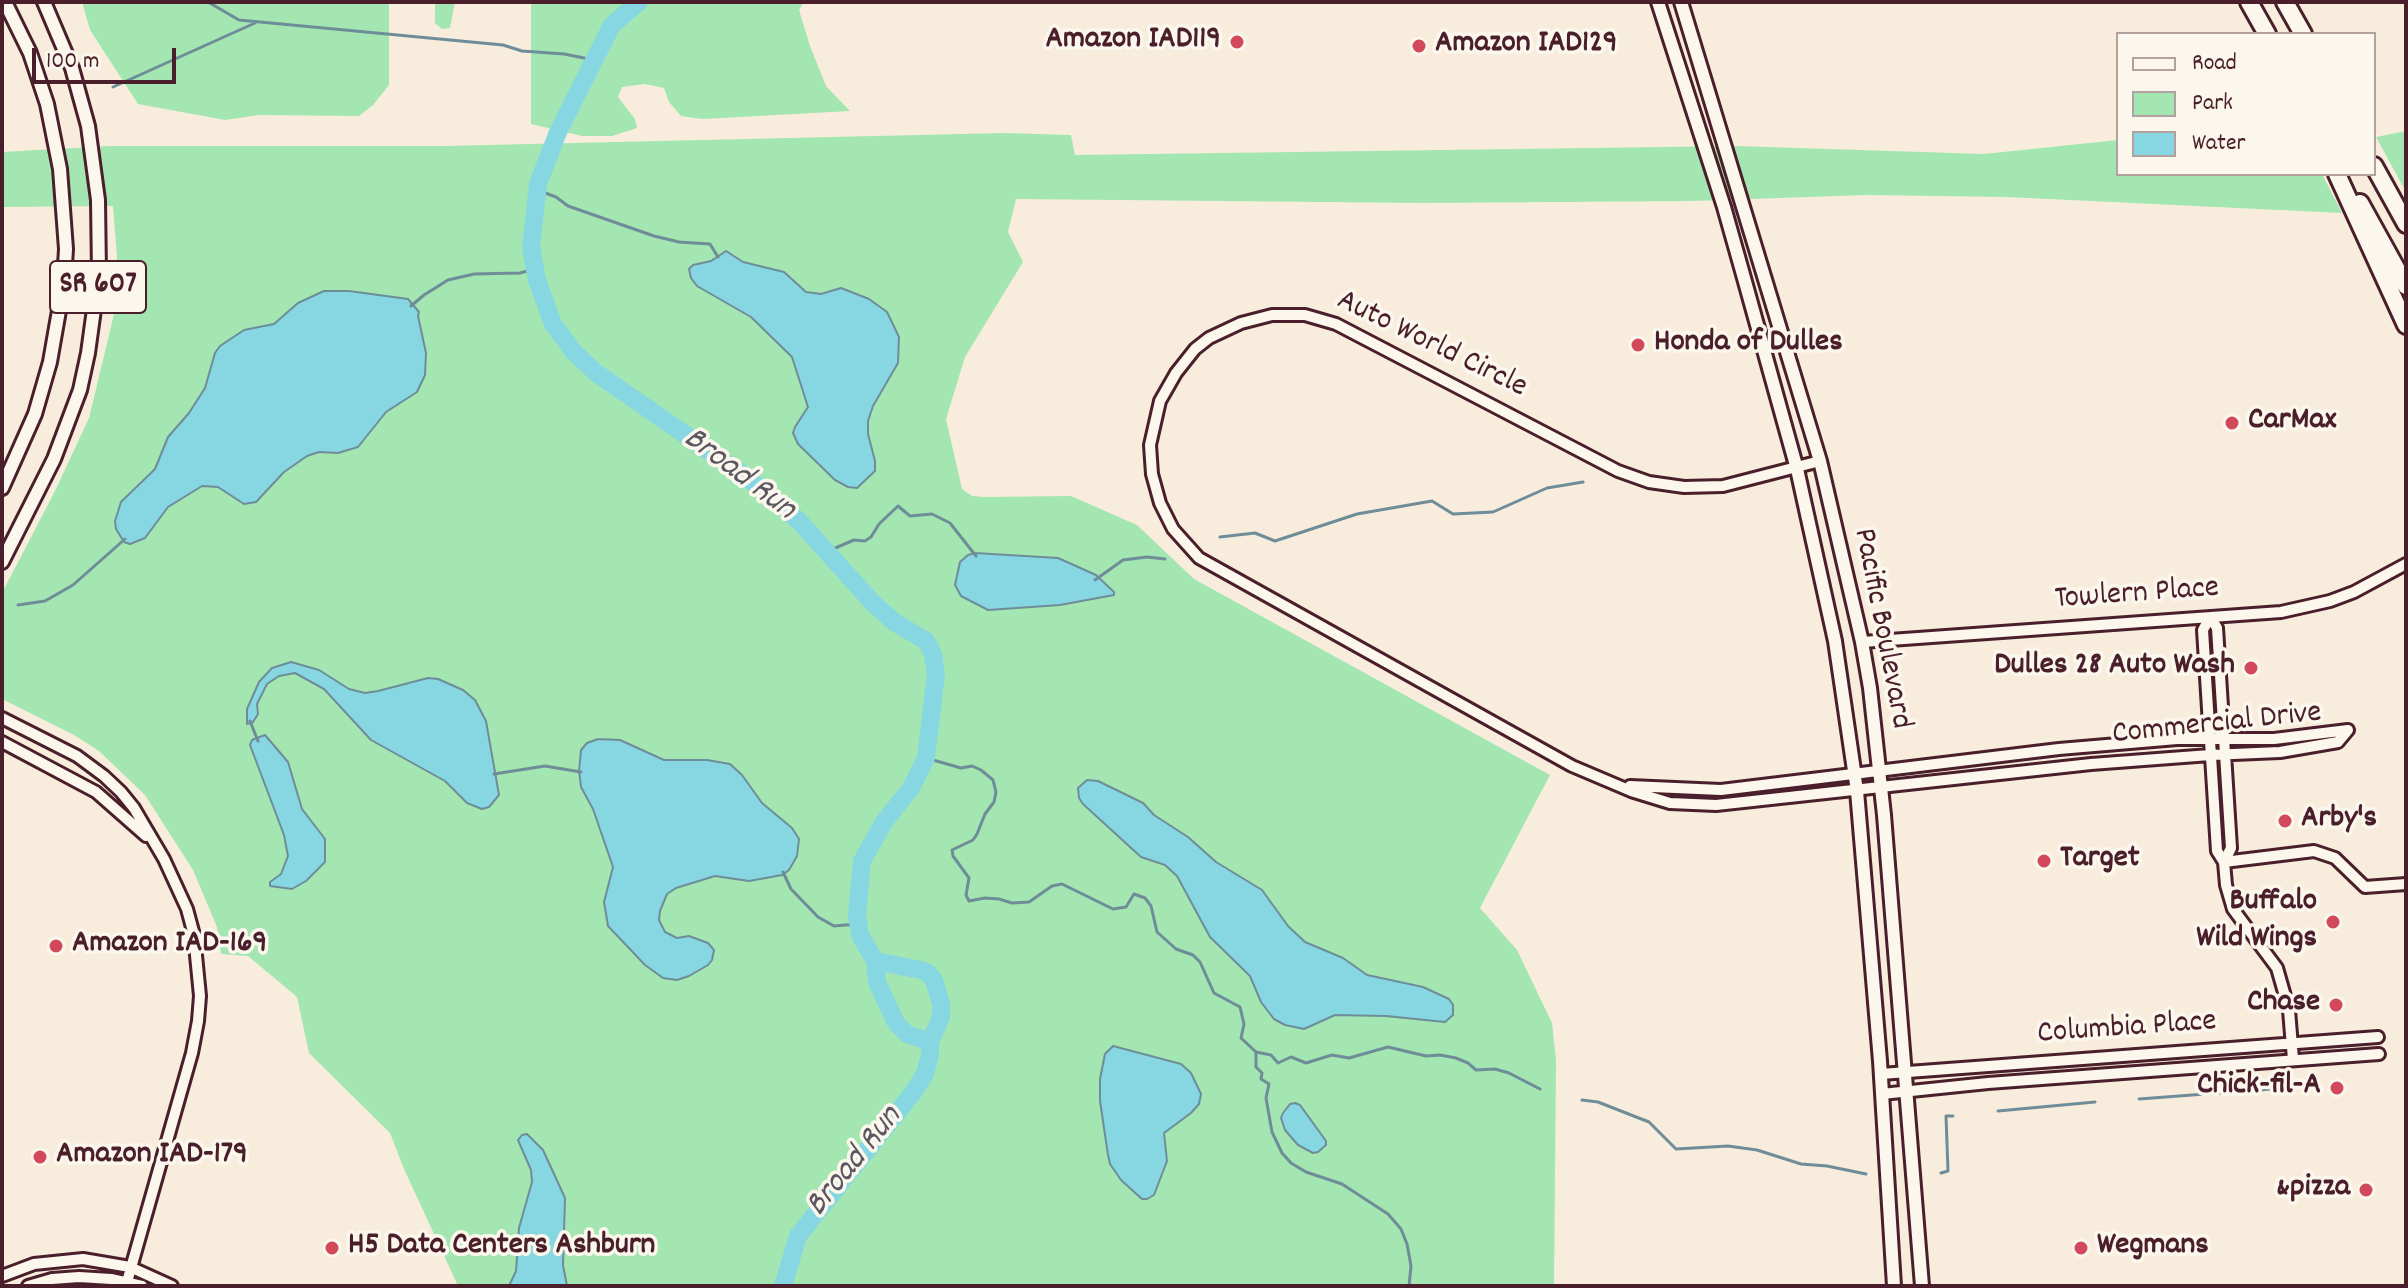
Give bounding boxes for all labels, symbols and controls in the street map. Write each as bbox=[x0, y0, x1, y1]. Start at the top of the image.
place label: Amazon IAD119 bbox=[1045, 23, 1221, 61]
place label: Amazon IAD129 bbox=[1435, 27, 1618, 65]
scale bar bbox=[36, 32, 180, 82]
legend bbox=[2116, 32, 2376, 176]
marker: Amazon IAD119 bbox=[1228, 33, 1246, 51]
marker: Amazon IAD129 bbox=[1410, 37, 1428, 55]
text: 100 m bbox=[46, 45, 99, 79]
text: Road bbox=[2192, 47, 2237, 81]
text: Park bbox=[2192, 87, 2233, 121]
text: Water bbox=[2192, 127, 2245, 161]
road number: SR 607 bbox=[50, 261, 146, 313]
street label: Auto World Circle bbox=[1329, 283, 1533, 409]
place label: Honda of Dulles bbox=[1654, 326, 1843, 364]
marker: Honda of Dulles bbox=[1629, 336, 1647, 354]
place label: CarMax bbox=[2248, 404, 2336, 442]
marker: CarMax bbox=[2223, 414, 2241, 432]
water label: Broad Run bbox=[674, 420, 802, 532]
street label: Pacific Boulevard bbox=[1842, 526, 1918, 732]
street label: Towlern Place bbox=[2054, 571, 2220, 621]
place label: Dulles 28 Auto Wash bbox=[1994, 649, 2235, 687]
marker: Dulles 28 Auto Wash bbox=[2242, 659, 2260, 677]
street label: Commercial Drive bbox=[2110, 696, 2324, 756]
place label: Arby's bbox=[2301, 802, 2377, 840]
marker: Arby's bbox=[2276, 812, 2294, 830]
place label: Target bbox=[2060, 842, 2140, 880]
marker: Target bbox=[2035, 852, 2053, 870]
place label: Buffalo Wild Wings bbox=[2196, 885, 2317, 960]
marker: Buffalo Wild Wings bbox=[2324, 913, 2342, 931]
place label: Amazon IAD-169 bbox=[72, 927, 267, 965]
marker: Amazon IAD-169 bbox=[47, 937, 65, 955]
place label: Chase bbox=[2247, 986, 2320, 1024]
marker: Chase bbox=[2327, 996, 2345, 1014]
street label: Columbia Place bbox=[2036, 1005, 2218, 1055]
place label: Chick-fil-A bbox=[2197, 1069, 2321, 1107]
marker: Chick-fil-A bbox=[2328, 1079, 2346, 1097]
water label: Broad Run bbox=[799, 1099, 913, 1227]
place label: Amazon IAD-179 bbox=[56, 1138, 248, 1176]
marker: Amazon IAD-179 bbox=[31, 1148, 49, 1166]
place label: &pizza bbox=[2276, 1171, 2350, 1209]
marker: &pizza bbox=[2357, 1181, 2375, 1199]
place label: H5 Data Centers Ashburn bbox=[348, 1229, 655, 1267]
place label: Wegmans bbox=[2097, 1229, 2209, 1267]
marker: H5 Data Centers Ashburn bbox=[323, 1239, 341, 1257]
marker: Wegmans bbox=[2072, 1239, 2090, 1257]

